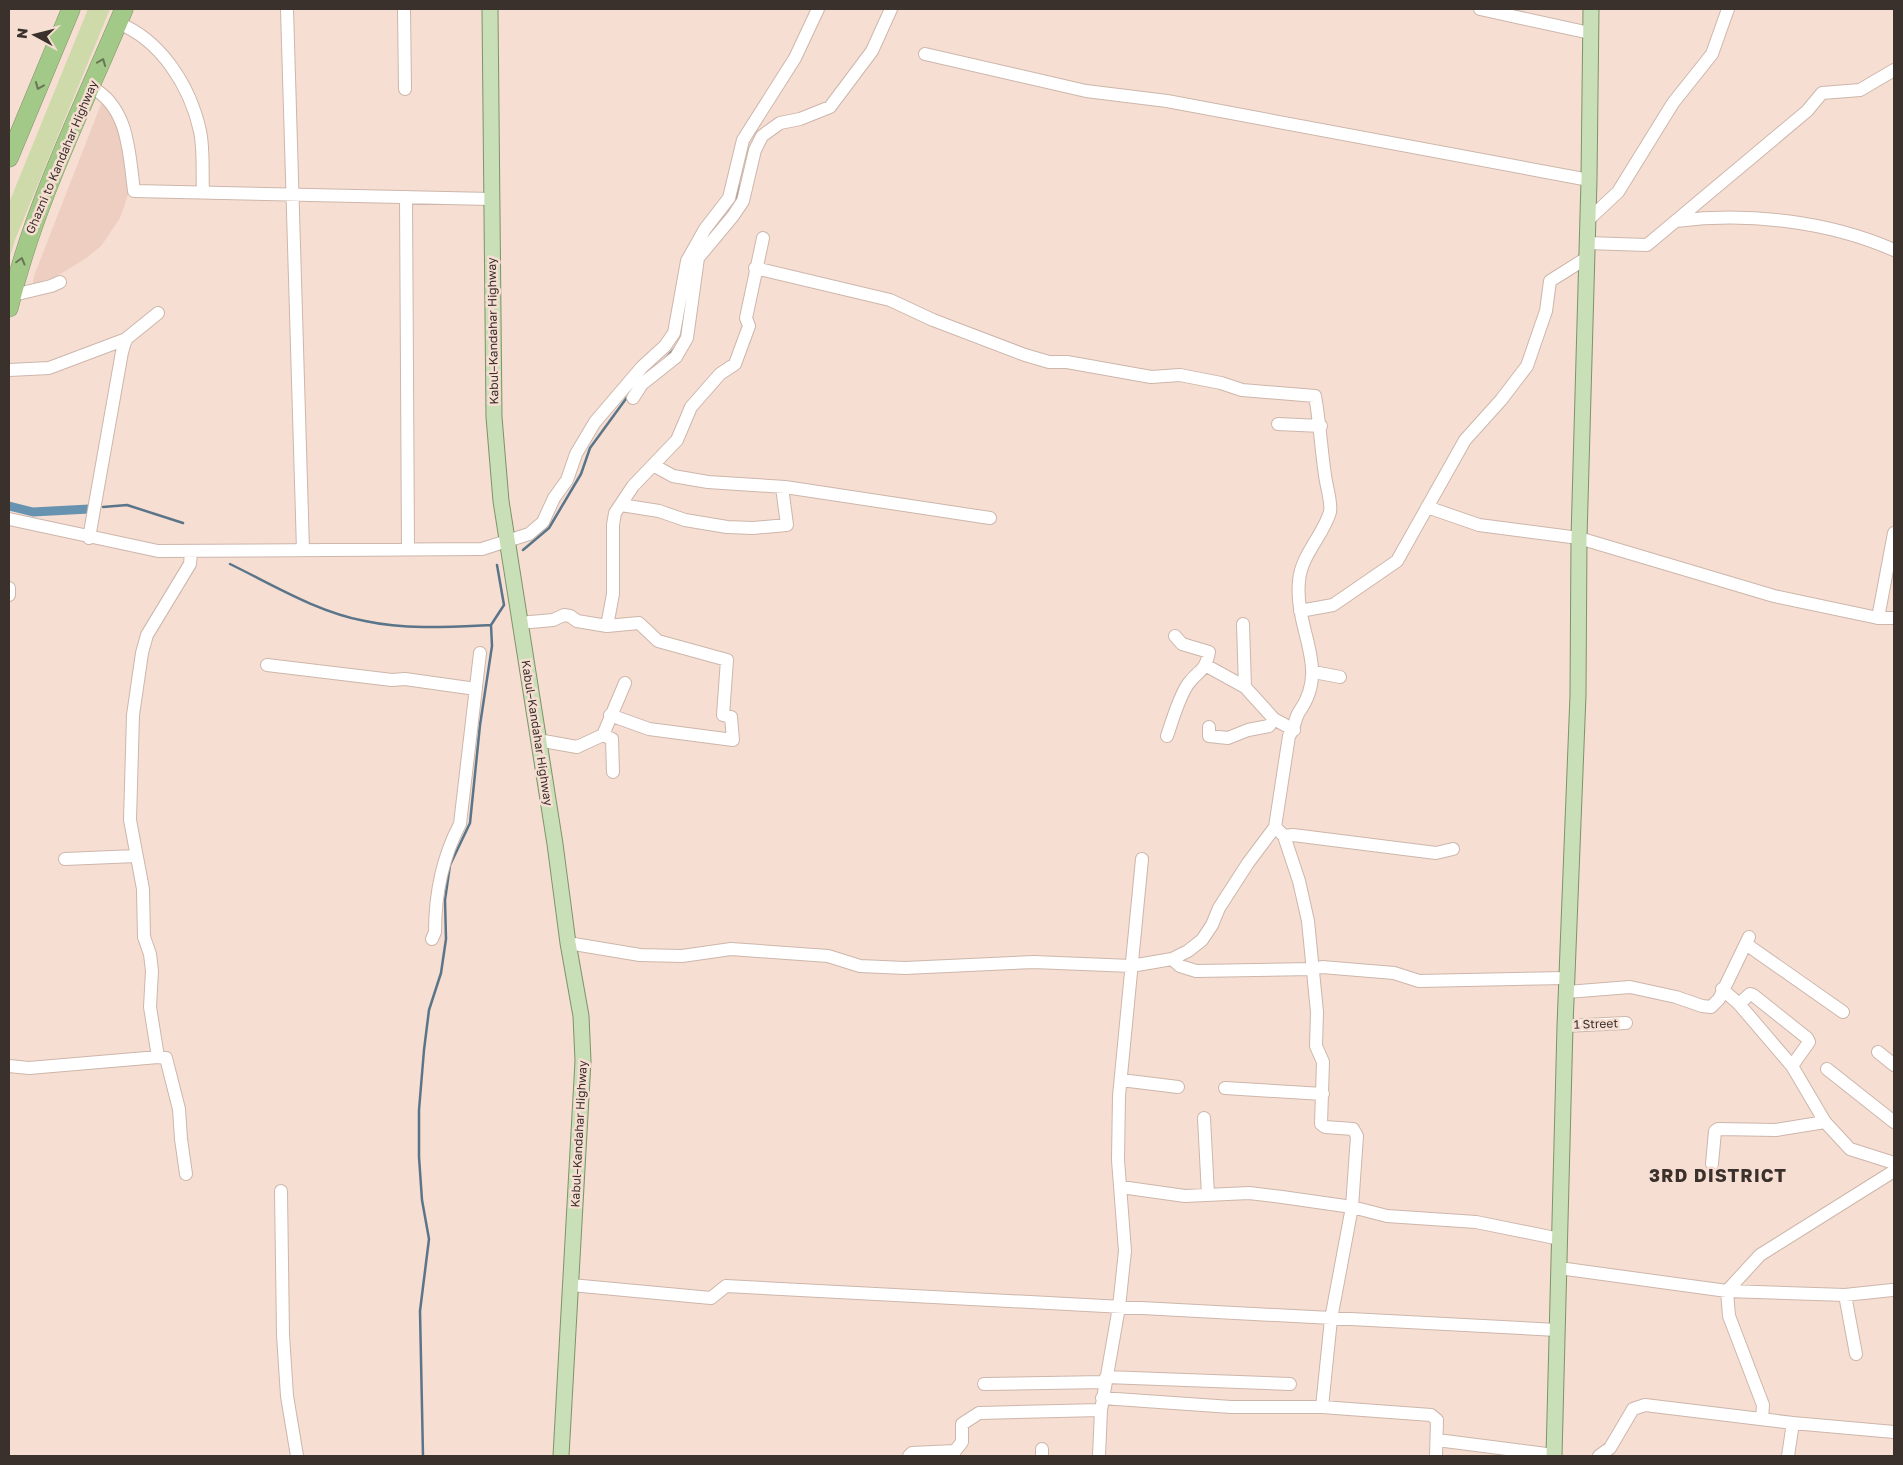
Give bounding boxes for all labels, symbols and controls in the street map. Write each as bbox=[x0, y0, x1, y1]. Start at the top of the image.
north arrow bbox=[10, 10, 60, 60]
text: N bbox=[13, 27, 31, 40]
one-way arrow bbox=[95, 58, 106, 67]
street label: Ghazni to Kandahar Highway bbox=[22, 78, 101, 236]
one-way arrow bbox=[34, 81, 45, 90]
one-way arrow bbox=[15, 257, 26, 266]
street label: Kabul–Kandahar Highway bbox=[484, 257, 501, 405]
street label: Kabul–Kandahar Highway bbox=[519, 659, 556, 807]
street label: 1 Street bbox=[1574, 1015, 1619, 1032]
street label: Kabul–Kandahar Highway bbox=[567, 1060, 590, 1208]
district label: 3RD DISTRICT bbox=[1649, 1164, 1787, 1186]

